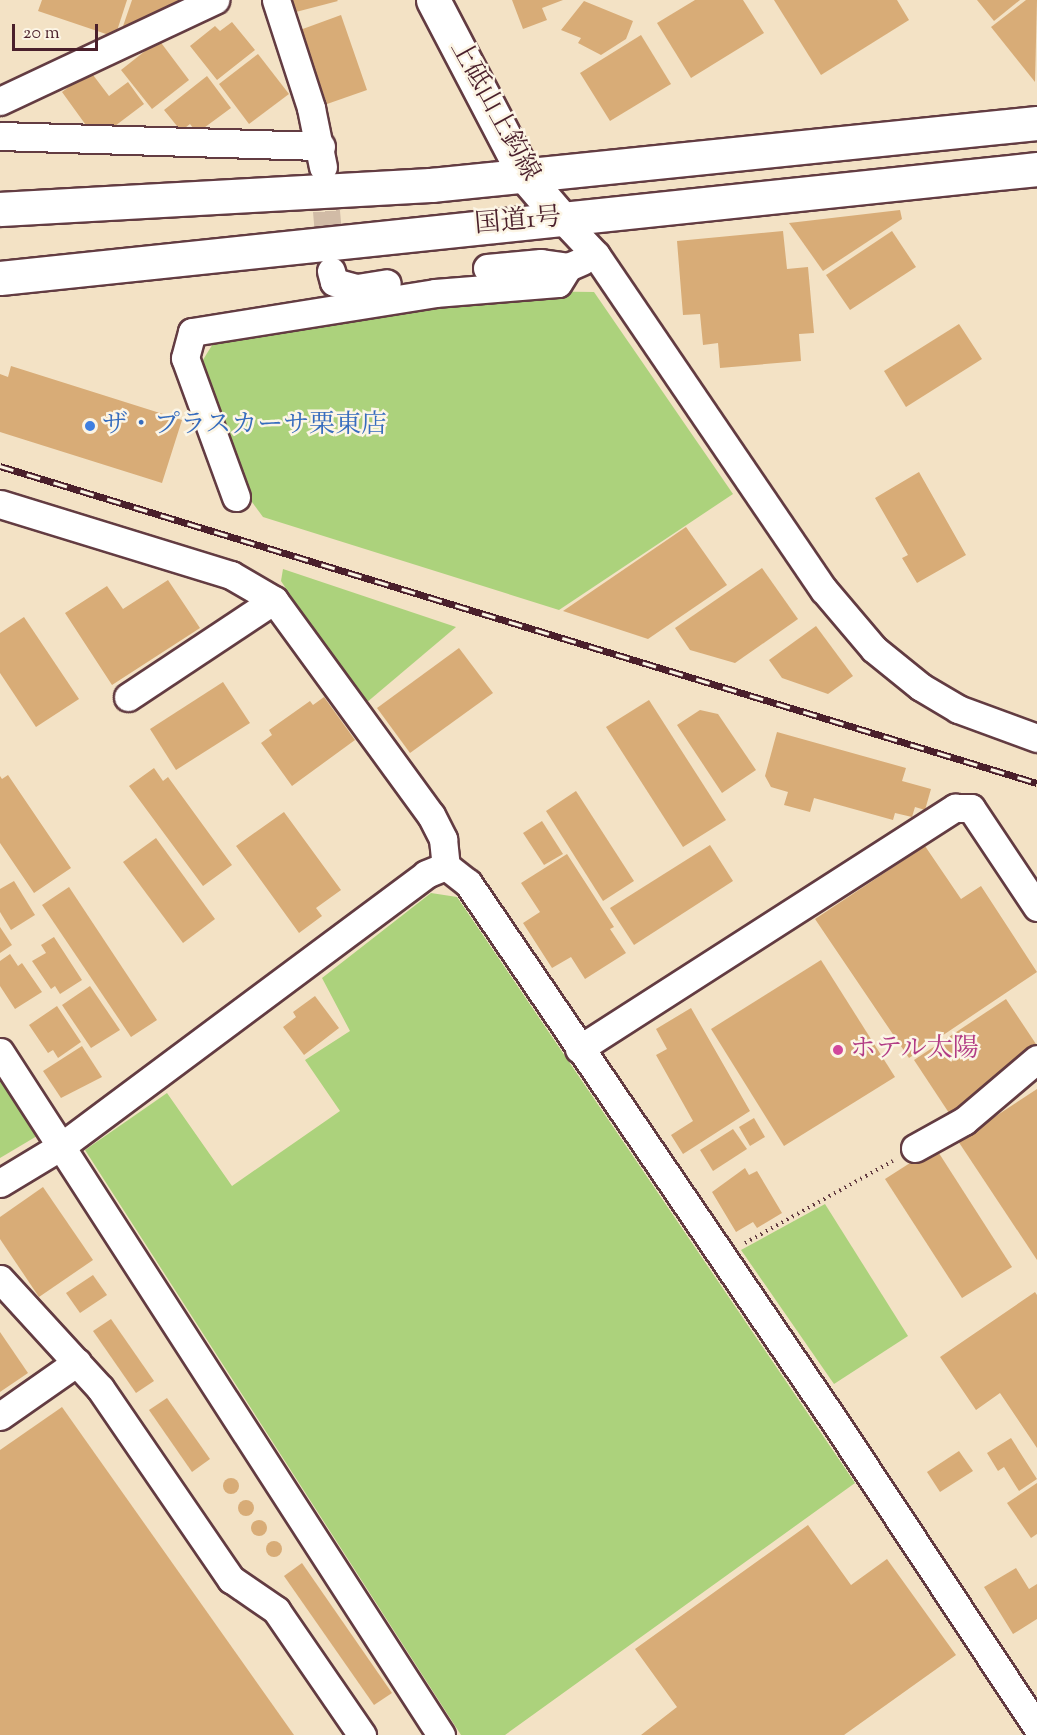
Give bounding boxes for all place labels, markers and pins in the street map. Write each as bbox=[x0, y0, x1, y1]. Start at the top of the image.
place label: ザ・プラスカーサ栗東店 bbox=[102, 410, 388, 442]
marker: ザ・プラスカーサ栗東店 bbox=[83, 419, 97, 433]
place label: ホテル太陽 bbox=[850, 1034, 980, 1066]
marker: ホテル太陽 bbox=[831, 1043, 845, 1057]

